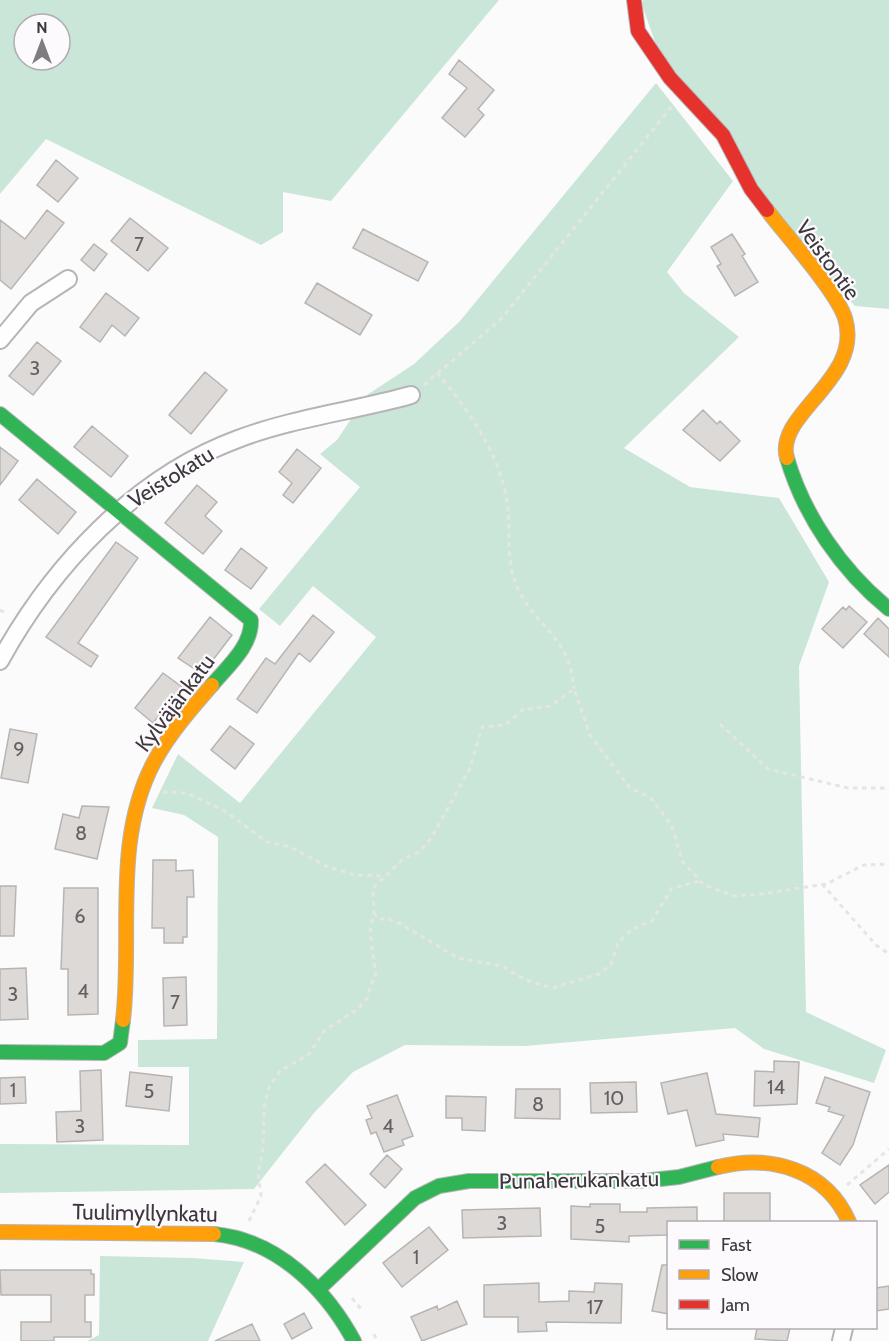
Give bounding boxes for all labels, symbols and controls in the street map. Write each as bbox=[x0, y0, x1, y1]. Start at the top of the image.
north arrow bbox=[12, 12, 72, 72]
text: N bbox=[36, 18, 48, 37]
street label: Veistontie bbox=[790, 215, 866, 305]
house number: 7 bbox=[134, 232, 144, 256]
house number: 3 bbox=[30, 356, 40, 380]
street label: Veistokatu bbox=[123, 440, 219, 514]
street label: Kylväjänkatu bbox=[130, 649, 220, 757]
house number: 9 bbox=[13, 737, 25, 761]
house number: 8 bbox=[75, 821, 87, 845]
house number: 6 bbox=[74, 904, 86, 928]
house number: 4 bbox=[77, 979, 89, 1003]
house number: 3 bbox=[8, 982, 18, 1006]
house number: 7 bbox=[170, 990, 180, 1014]
house number: 14 bbox=[767, 1075, 785, 1099]
house number: 1 bbox=[10, 1078, 16, 1102]
house number: 5 bbox=[144, 1079, 154, 1103]
house number: 10 bbox=[604, 1086, 624, 1110]
house number: 8 bbox=[532, 1092, 544, 1116]
house number: 3 bbox=[75, 1114, 85, 1138]
house number: 4 bbox=[382, 1114, 394, 1138]
street label: Punaherukankatu bbox=[499, 1165, 659, 1195]
street label: Tuulimyllynkatu bbox=[72, 1198, 218, 1228]
house number: 3 bbox=[497, 1211, 507, 1235]
house number: 5 bbox=[595, 1214, 605, 1238]
legend bbox=[667, 1221, 877, 1329]
text: Fast bbox=[721, 1234, 752, 1256]
house number: 1 bbox=[413, 1245, 419, 1269]
text: Slow bbox=[721, 1264, 758, 1286]
text: Jam bbox=[720, 1294, 750, 1316]
house number: 17 bbox=[587, 1295, 603, 1319]

